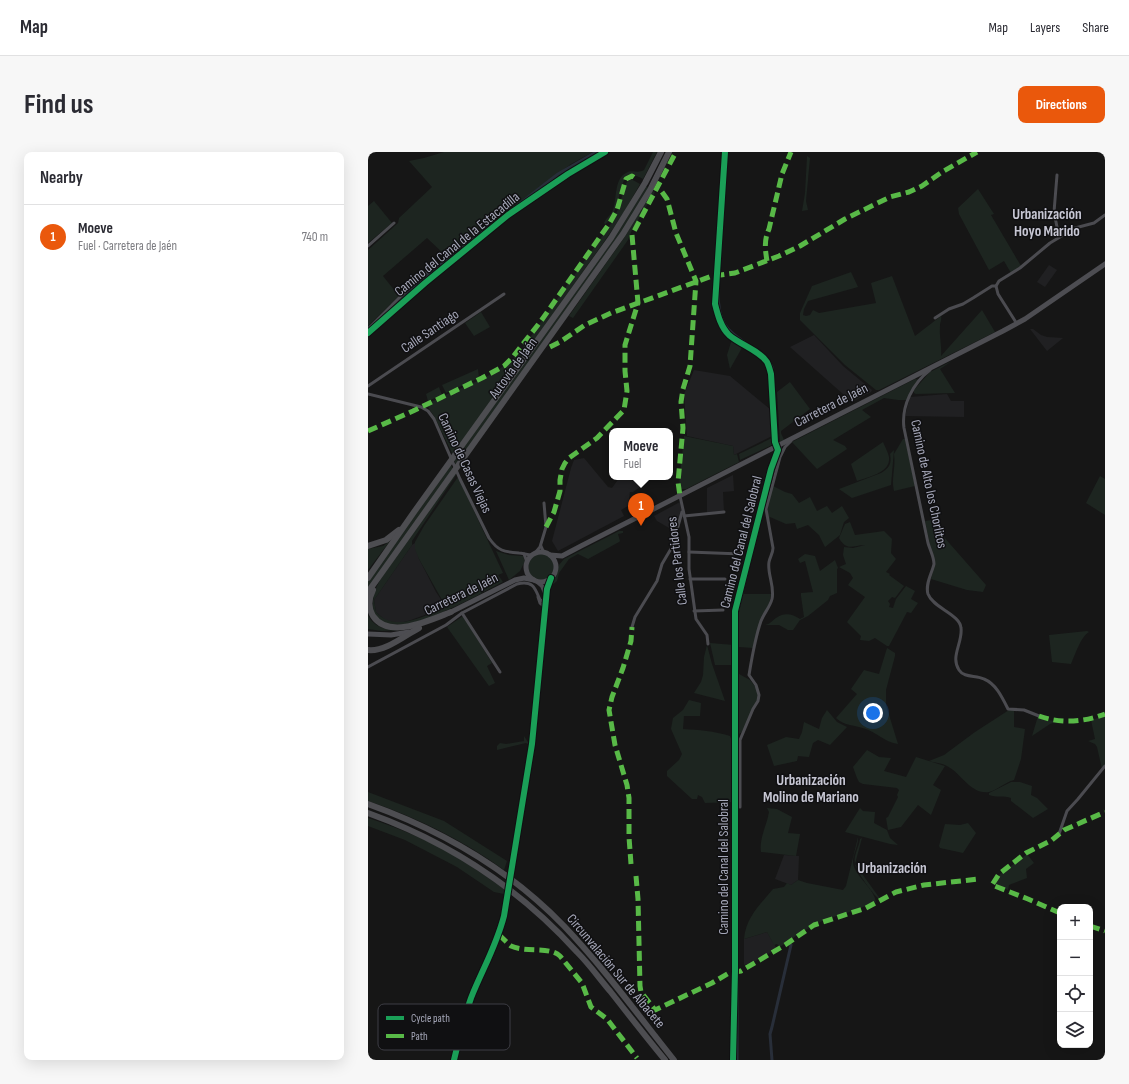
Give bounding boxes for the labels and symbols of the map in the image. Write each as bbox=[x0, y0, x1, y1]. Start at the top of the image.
street label: Camino del Canal de la Estacadilla bbox=[391, 188, 523, 300]
district label: Urbanización Hoyo Marido bbox=[1012, 205, 1082, 241]
street label: Calle Santiago bbox=[398, 305, 462, 357]
street label: Autovía de Jaén bbox=[485, 334, 541, 402]
street label: Carretera de Jaén bbox=[791, 379, 871, 431]
street label: Camino de Casas Viejas bbox=[434, 410, 496, 516]
street label: Camino de Alto los Chorlitos bbox=[907, 418, 951, 550]
street label: Camino del Canal del Salobral bbox=[716, 474, 766, 610]
pin: 1 bbox=[628, 493, 654, 526]
street label: Calle los Partidores bbox=[663, 516, 691, 606]
street label: Carretera de Jaén bbox=[421, 569, 501, 619]
your location bbox=[863, 703, 883, 723]
district label: Urbanización Molino de Mariano bbox=[763, 771, 859, 807]
street label: Camino del Canal del Salobral bbox=[715, 799, 732, 935]
district label: Urbanización bbox=[857, 859, 927, 878]
street label: Circunvalación Sur de Albacete bbox=[563, 910, 669, 1032]
legend bbox=[378, 1004, 510, 1050]
text: Cycle path bbox=[411, 1012, 450, 1025]
text: Path bbox=[411, 1030, 428, 1043]

